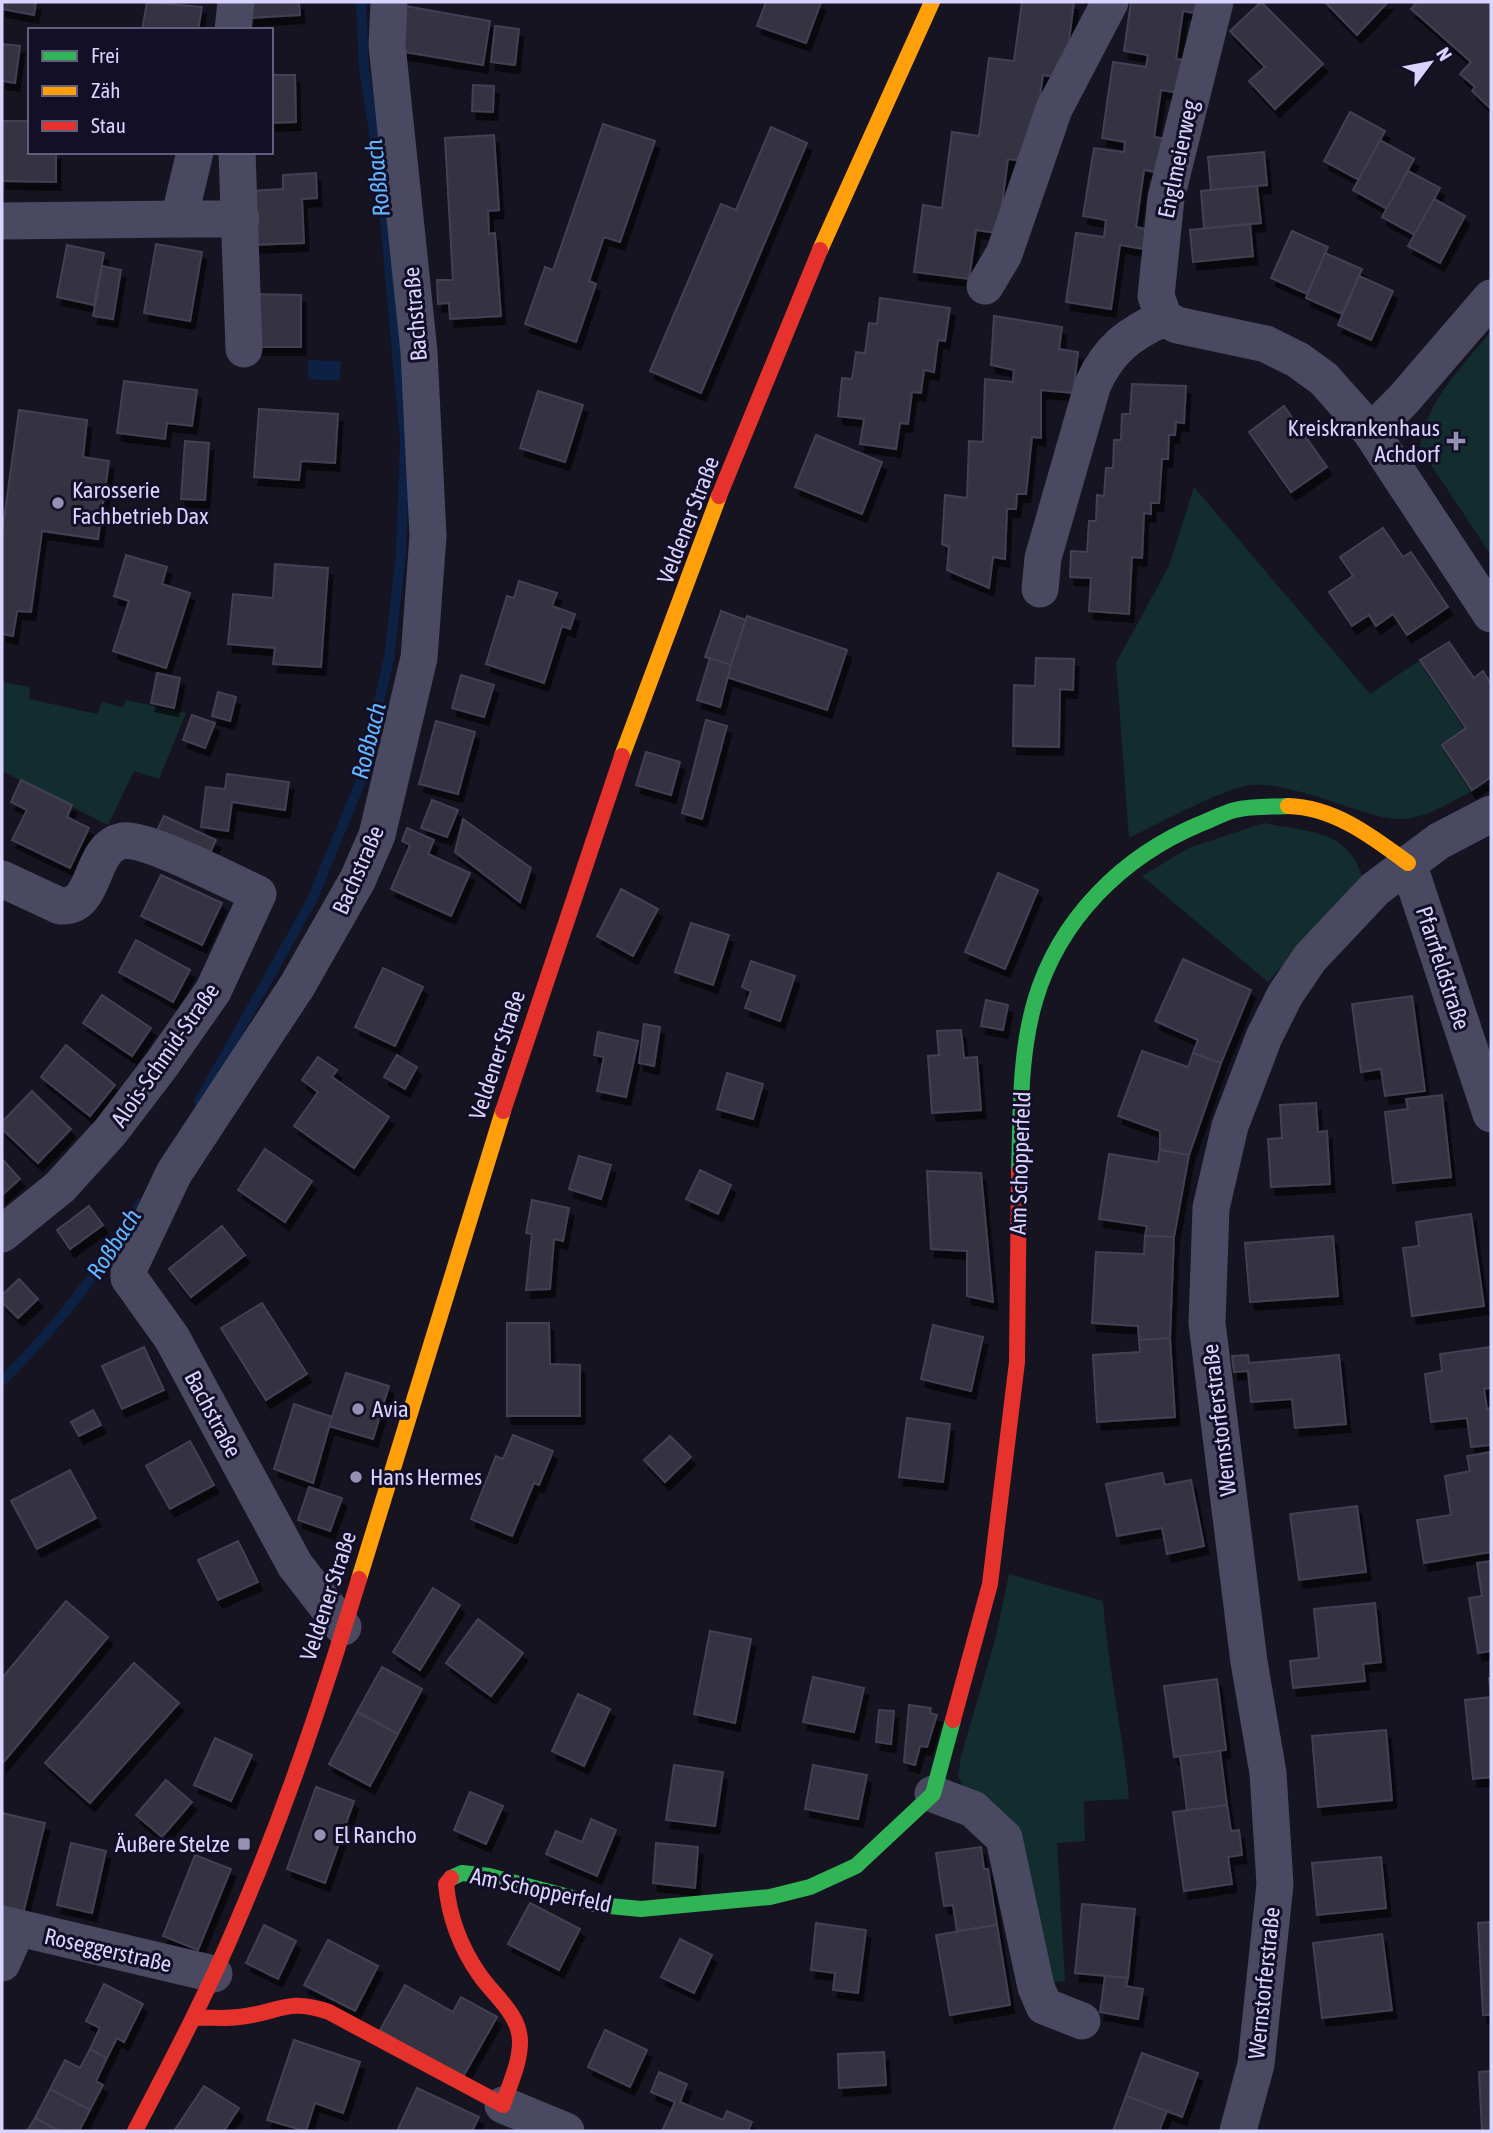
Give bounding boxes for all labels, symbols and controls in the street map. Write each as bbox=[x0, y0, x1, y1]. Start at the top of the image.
legend bbox=[28, 28, 273, 154]
north arrow bbox=[1395, 28, 1465, 98]
text: Frei bbox=[91, 43, 120, 67]
text: N bbox=[1432, 43, 1457, 65]
text: Zäh bbox=[91, 78, 120, 102]
street label: Englmeierweg bbox=[1153, 97, 1203, 221]
text: Stau bbox=[91, 113, 126, 137]
water label: Roßbach bbox=[360, 138, 395, 218]
street label: Bachstraße bbox=[398, 266, 432, 362]
place label: Kreiskrankenhaus Achdorf bbox=[1287, 415, 1440, 467]
marker: Kreiskrankenhaus Achdorf bbox=[1446, 431, 1466, 451]
street label: Veldener Straße bbox=[652, 453, 724, 587]
place label: Karosserie Fachbetrieb Dax bbox=[72, 477, 209, 529]
marker: Karosserie Fachbetrieb Dax bbox=[50, 495, 66, 511]
water label: Roßbach bbox=[346, 700, 391, 782]
street label: Bachstraße bbox=[327, 822, 389, 918]
street label: Pfarrfeldstraße bbox=[1411, 903, 1475, 1033]
street label: Alois-Schmid-Straße bbox=[106, 978, 224, 1132]
street label: Veldener Straße bbox=[464, 987, 530, 1123]
street label: Am Schopperfeld bbox=[1005, 1091, 1035, 1235]
water label: Roßbach bbox=[81, 1204, 146, 1284]
street label: Wernstorferstraße bbox=[1197, 1343, 1241, 1497]
street label: Bachstraße bbox=[179, 1366, 247, 1462]
place label: Avia bbox=[372, 1396, 409, 1422]
marker: Avia bbox=[350, 1401, 366, 1417]
place label: Hans Hermes bbox=[370, 1464, 482, 1490]
marker: Hans Hermes bbox=[348, 1469, 364, 1485]
street label: Veldener Straße bbox=[295, 1528, 361, 1664]
place label: El Rancho bbox=[334, 1822, 417, 1848]
marker: El Rancho bbox=[312, 1827, 328, 1843]
place label: Äußere Stelze bbox=[115, 1831, 230, 1857]
marker: Äußere Stelze bbox=[236, 1836, 252, 1852]
street label: Am Schopperfeld bbox=[468, 1862, 614, 1918]
street label: Wernstorferstraße bbox=[1243, 1906, 1285, 2060]
street label: Roseggerstraße bbox=[42, 1923, 174, 1977]

